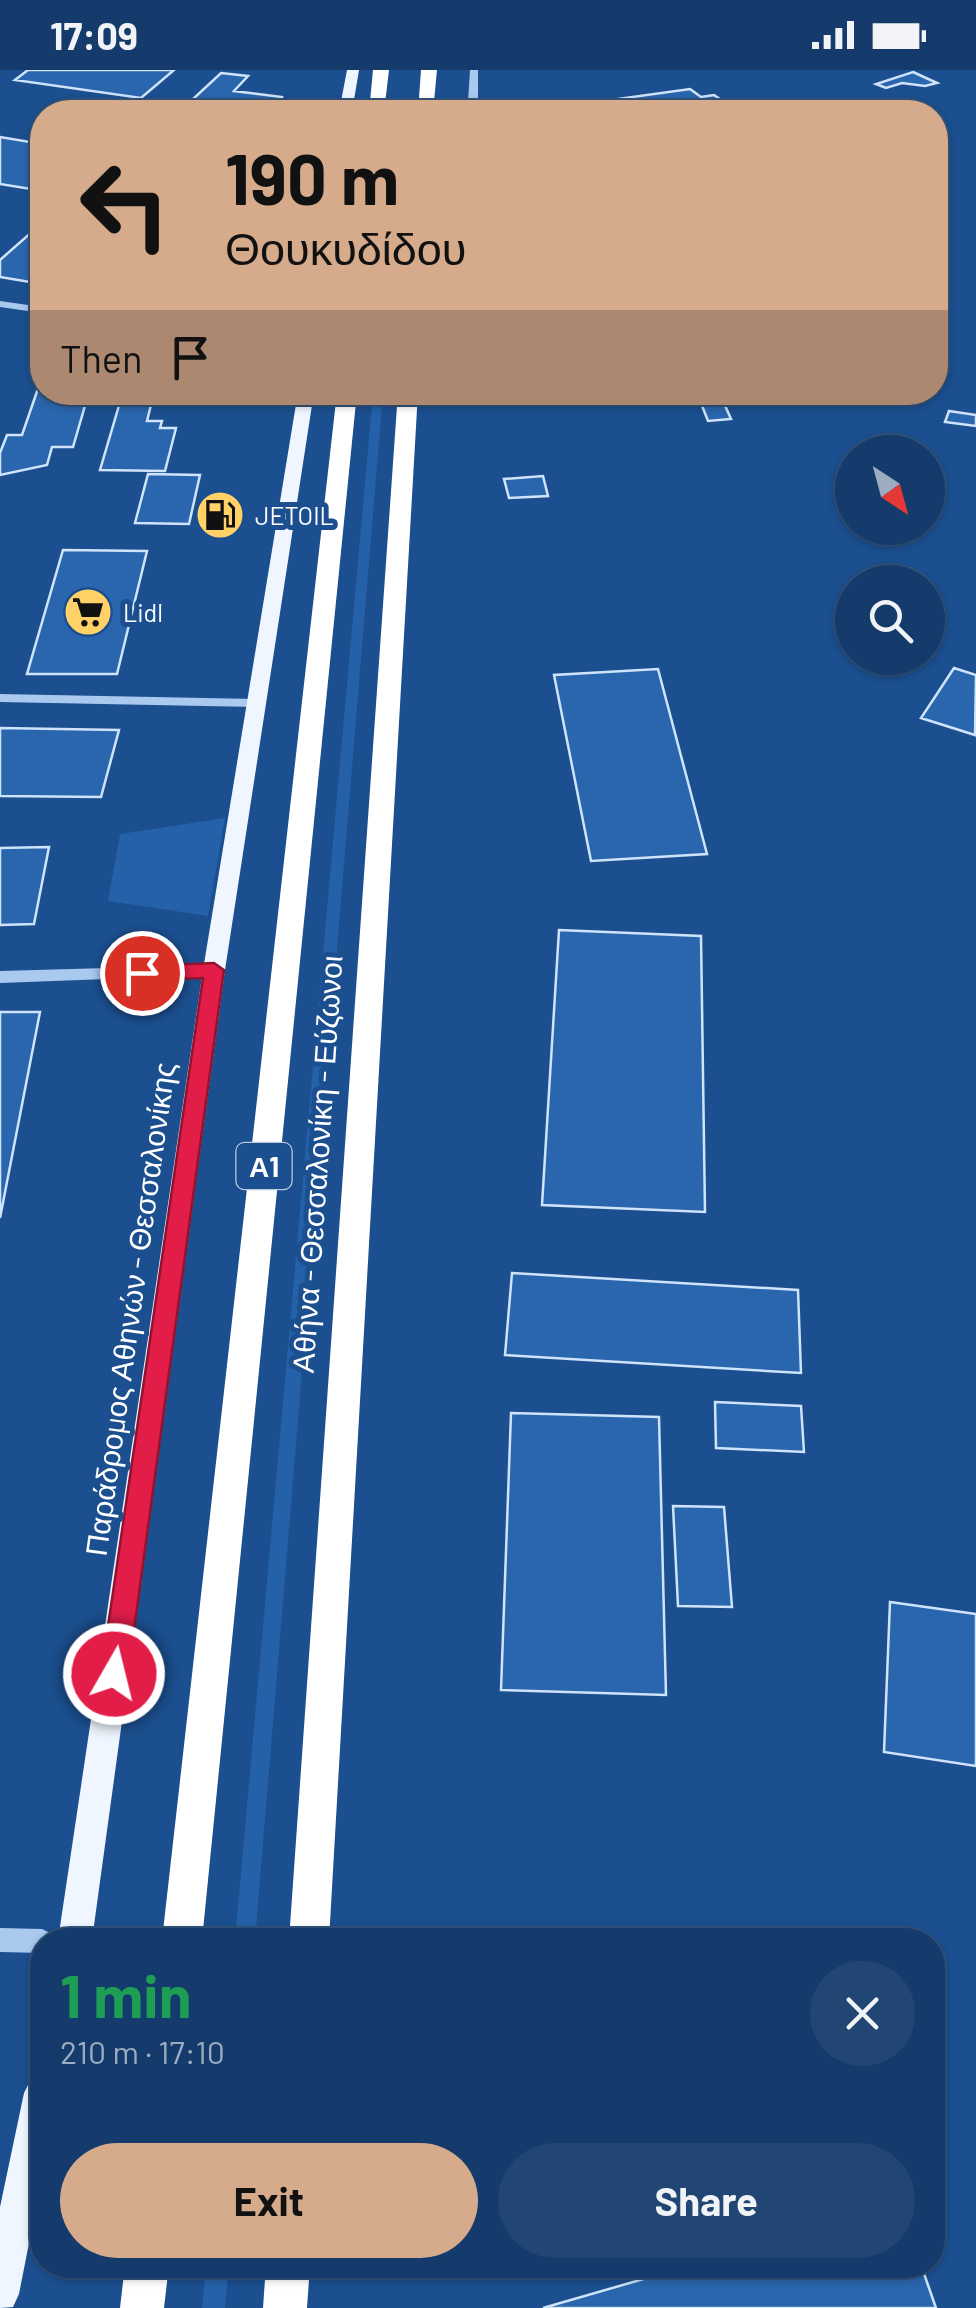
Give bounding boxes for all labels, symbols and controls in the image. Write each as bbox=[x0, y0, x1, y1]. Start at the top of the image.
text: 17:09 bbox=[50, 12, 138, 58]
text: 190 m bbox=[225, 135, 399, 219]
icon: left bbox=[60, 140, 190, 270]
text: Θουκυδίδου bbox=[225, 220, 466, 274]
icon: arrive bbox=[163, 330, 218, 385]
text: Then bbox=[60, 335, 143, 381]
north arrow bbox=[835, 435, 945, 545]
map controls bbox=[835, 435, 945, 675]
fuel station icon: JETOIL bbox=[194, 489, 246, 541]
place label: JETOIL bbox=[255, 500, 334, 530]
button: search bbox=[835, 565, 945, 675]
supermarket icon: Lidl bbox=[62, 586, 114, 638]
place label: Lidl bbox=[123, 597, 163, 627]
pin bbox=[100, 931, 185, 1016]
icon: arrive bbox=[115, 946, 170, 1001]
street label: Αθήνα - Θεσσαλονίκη - Εύζωνοι bbox=[283, 954, 349, 1374]
street label: Παράδρομος Αθηνών - Θεσσαλονίκης bbox=[77, 1060, 181, 1558]
road number: Α1 bbox=[236, 1143, 292, 1189]
position arrow bbox=[62, 1622, 166, 1726]
text: 1 min bbox=[60, 1958, 191, 2030]
button: close bbox=[810, 1961, 915, 2066]
text: 210 m · 17:10 bbox=[60, 2032, 225, 2070]
button: Exit bbox=[60, 2143, 478, 2258]
button: Share bbox=[498, 2143, 915, 2258]

